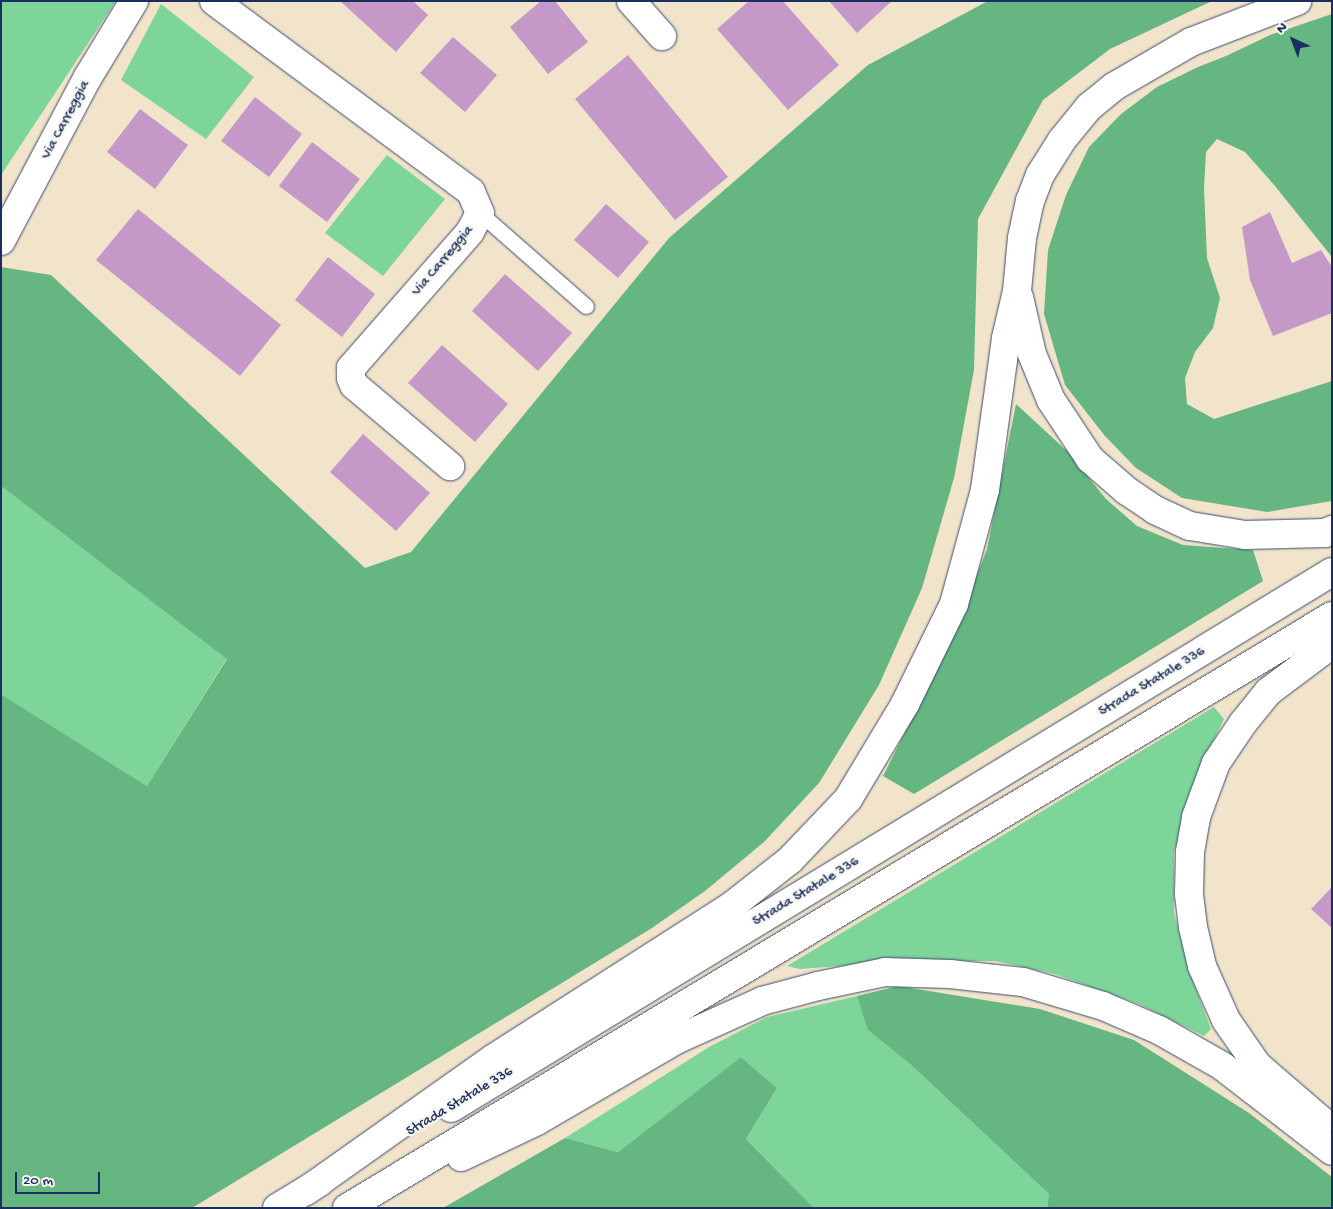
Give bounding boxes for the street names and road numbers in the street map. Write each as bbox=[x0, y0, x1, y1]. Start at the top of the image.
street label: Via Carreggia bbox=[38, 77, 94, 163]
street label: Via Carreggia bbox=[408, 222, 478, 300]
street label: Strada Statale 336 bbox=[1095, 643, 1209, 721]
street label: Strada Statale 336 bbox=[749, 853, 863, 931]
street label: Strada Statale 336 bbox=[403, 1063, 517, 1141]

